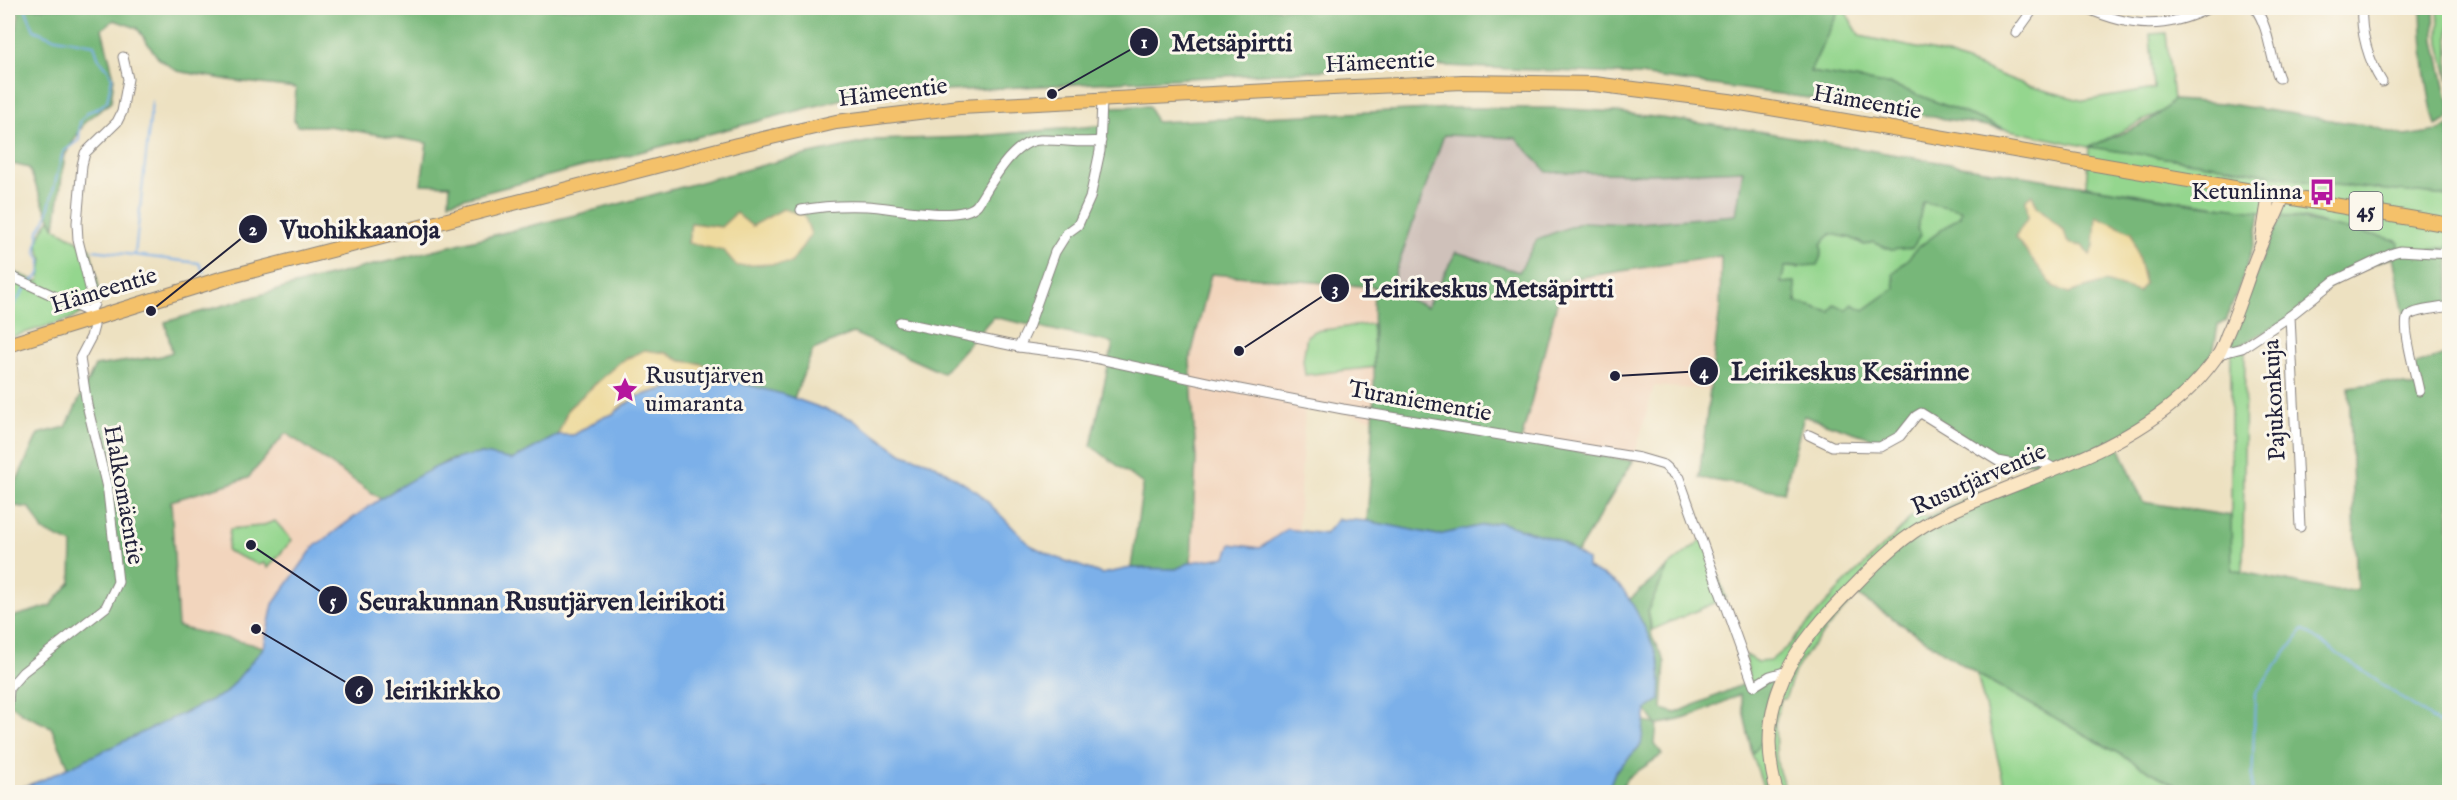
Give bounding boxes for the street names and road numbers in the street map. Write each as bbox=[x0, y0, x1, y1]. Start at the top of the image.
street label: Hämeentie bbox=[1324, 45, 1436, 81]
street label: Hämeentie bbox=[837, 71, 949, 115]
street label: Hämeentie bbox=[1810, 78, 1924, 128]
road number: 45 bbox=[2350, 192, 2382, 230]
street label: Hämeentie bbox=[47, 260, 161, 322]
street label: Pajukonkuja bbox=[2256, 338, 2294, 462]
street label: Turaniementie bbox=[1346, 374, 1494, 430]
street label: Halkomäentie bbox=[95, 423, 151, 567]
street label: Rusutjärventie bbox=[1907, 436, 2051, 524]

